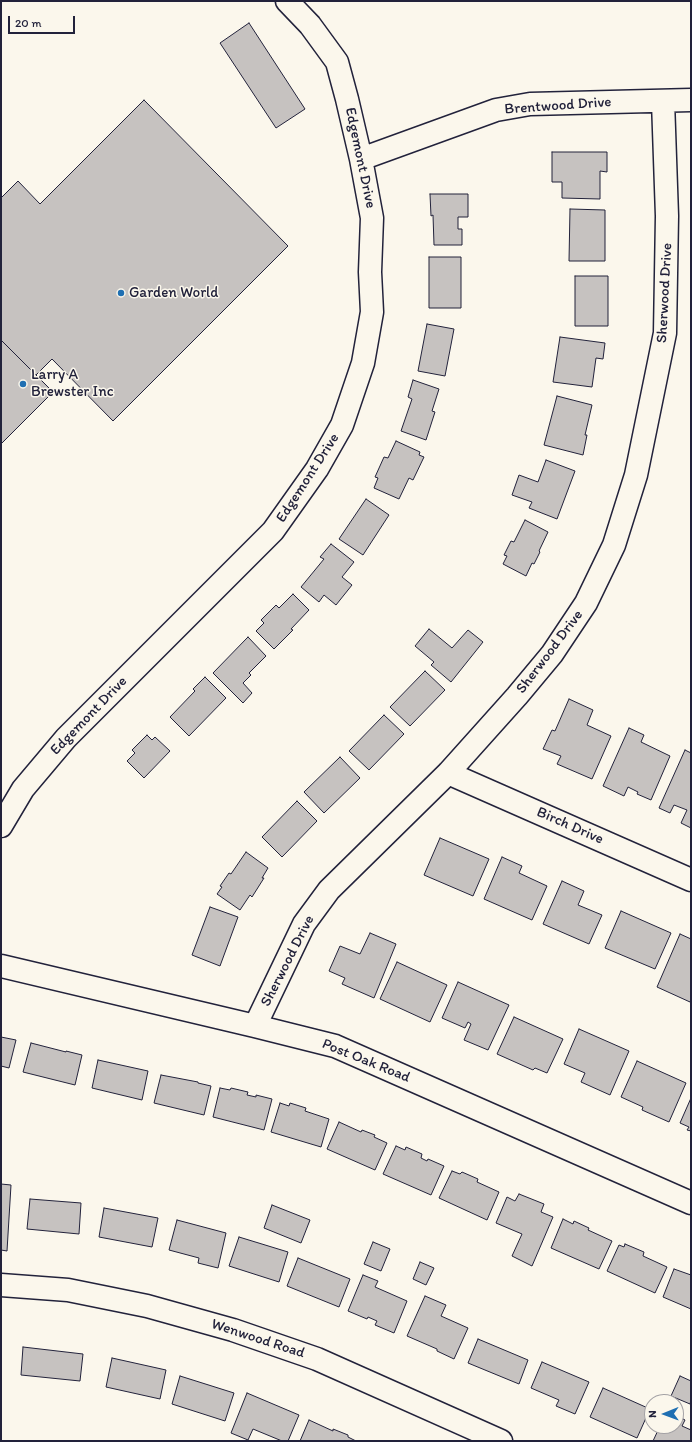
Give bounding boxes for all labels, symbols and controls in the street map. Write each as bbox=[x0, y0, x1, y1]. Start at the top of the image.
scale bar bbox=[10, 8, 77, 34]
text: 20 m bbox=[15, 16, 42, 30]
street label: Brentwood Drive bbox=[504, 93, 612, 119]
street label: Edgemont Drive bbox=[341, 106, 379, 210]
street label: Sherwood Drive bbox=[653, 242, 677, 344]
place label: Garden World bbox=[129, 284, 219, 302]
marker: Garden World bbox=[116, 288, 126, 298]
place label: Larry A Brewster Inc bbox=[31, 366, 113, 401]
marker: Larry A Brewster Inc bbox=[18, 379, 28, 389]
street label: Edgemont Drive bbox=[272, 430, 344, 526]
street label: Sherwood Drive bbox=[513, 607, 587, 697]
street label: Edgemont Drive bbox=[47, 673, 131, 759]
street label: Birch Drive bbox=[534, 803, 606, 849]
street label: Sherwood Drive bbox=[257, 912, 319, 1010]
street label: Post Oak Road bbox=[319, 1035, 413, 1087]
street label: Wenwood Road bbox=[209, 1315, 307, 1363]
north arrow bbox=[644, 1394, 684, 1434]
text: N bbox=[646, 1410, 659, 1418]

